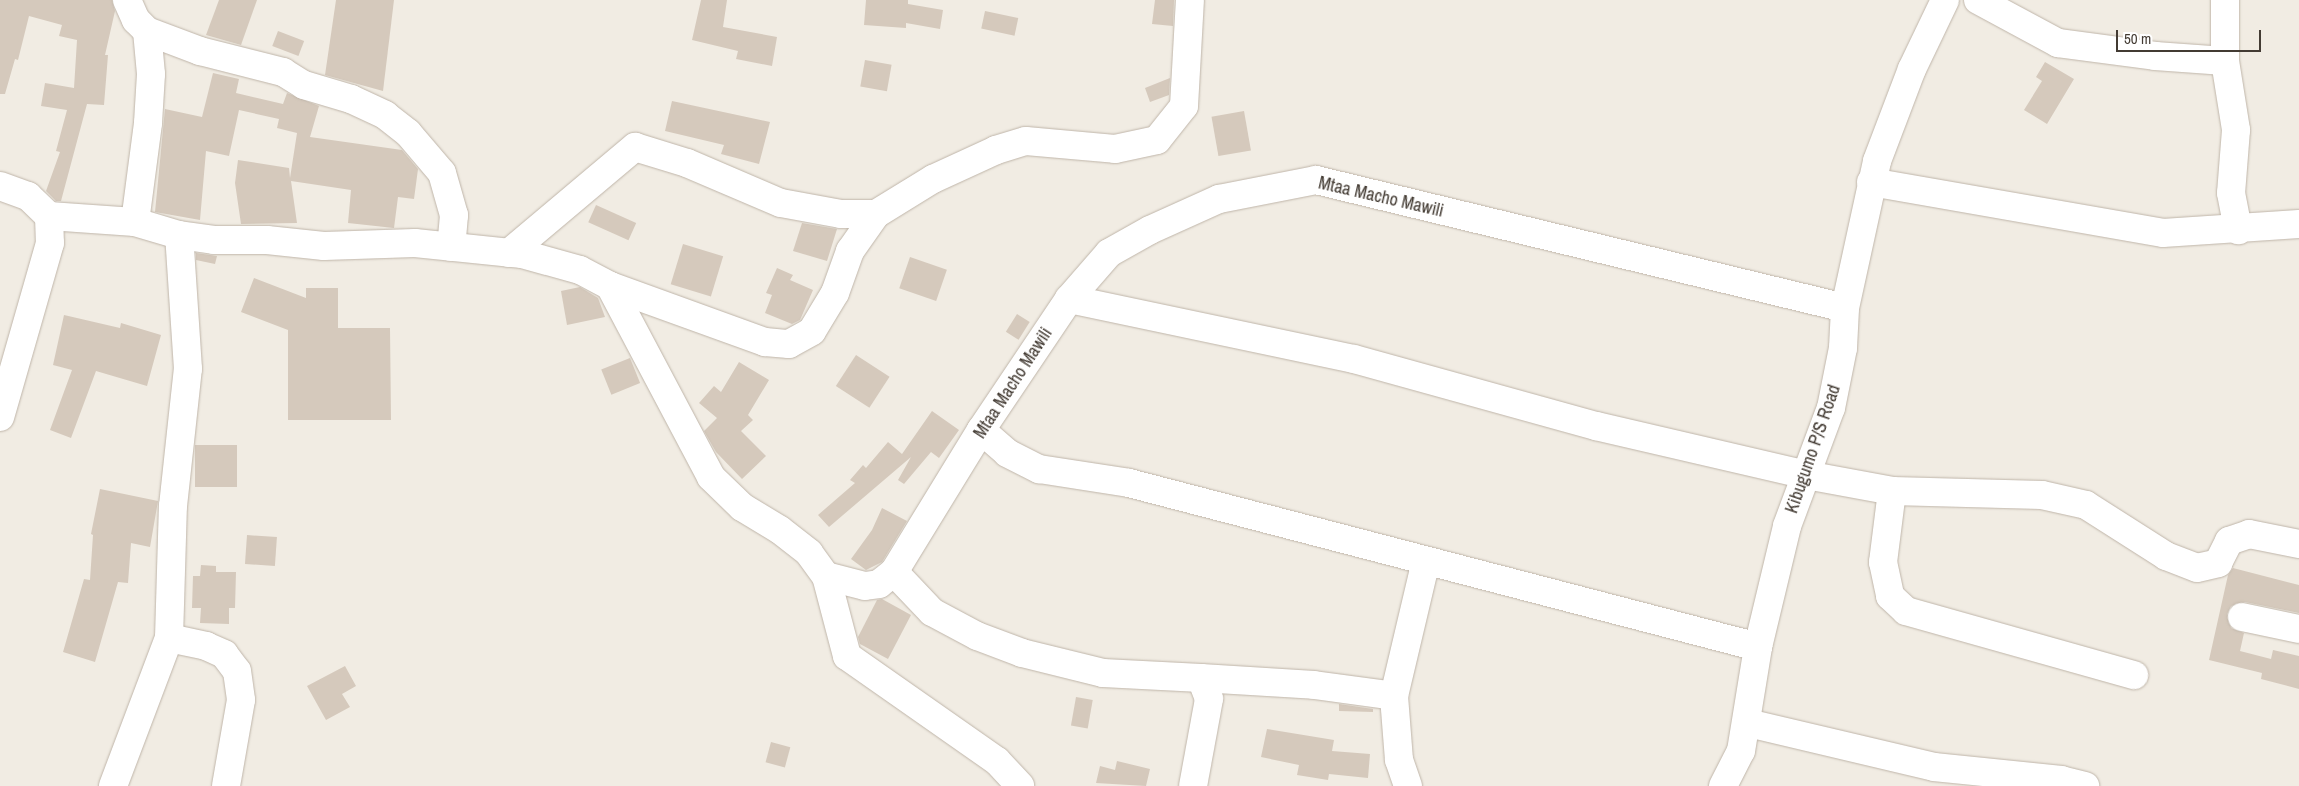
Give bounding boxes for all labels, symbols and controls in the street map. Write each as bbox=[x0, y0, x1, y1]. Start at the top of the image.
scale bar bbox=[2119, 20, 2264, 52]
text: 50 m bbox=[2124, 28, 2151, 49]
street label: Mtaa Macho Mawili bbox=[1316, 172, 1446, 222]
street label: Mtaa Macho Mawili bbox=[969, 323, 1057, 443]
street label: Kibugumo P/S Road bbox=[1781, 382, 1845, 516]

